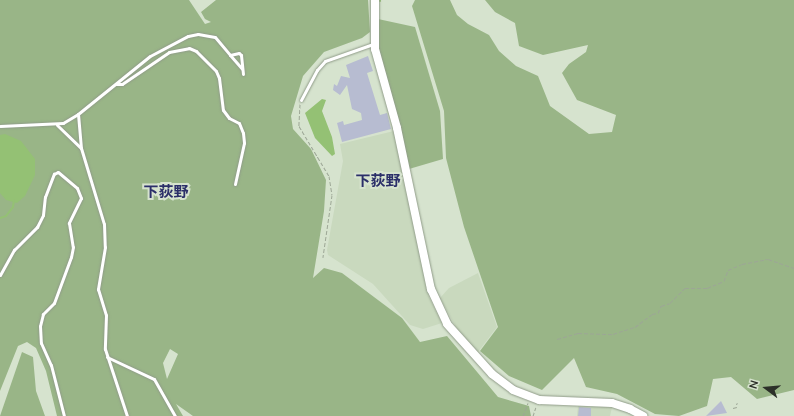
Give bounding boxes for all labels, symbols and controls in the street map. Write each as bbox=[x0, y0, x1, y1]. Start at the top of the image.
district label: 下荻野 bbox=[356, 173, 400, 191]
district label: 下荻野 bbox=[144, 184, 188, 202]
north arrow bbox=[746, 368, 786, 408]
text: N bbox=[746, 379, 762, 391]

